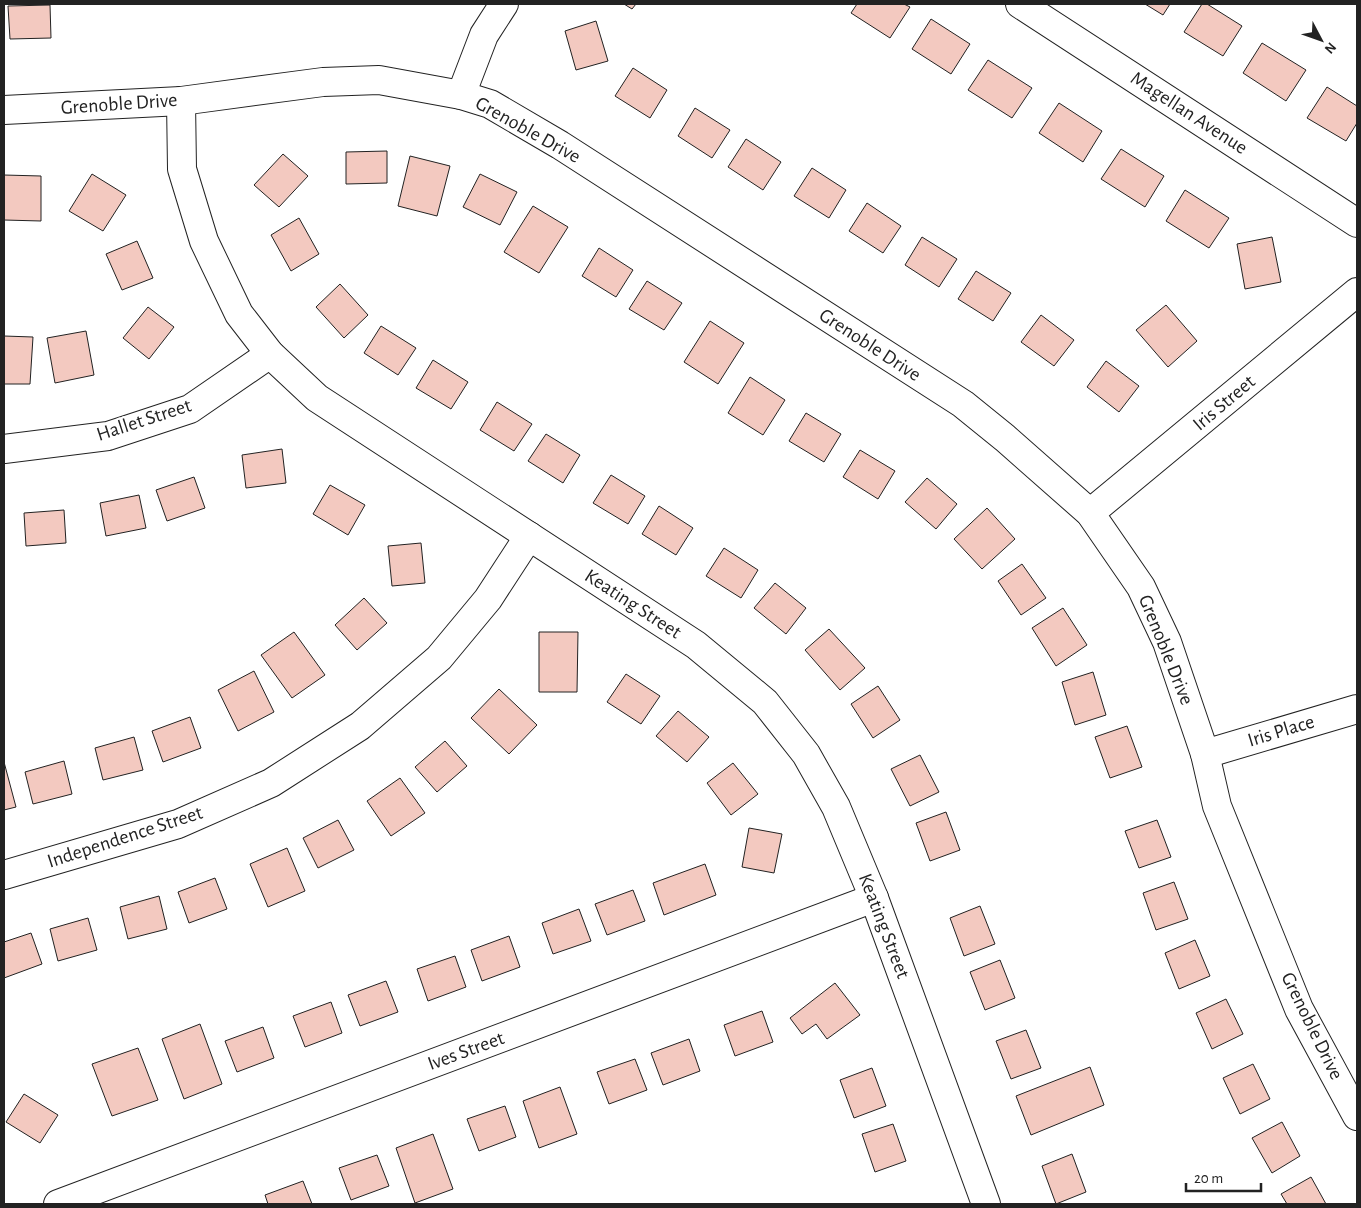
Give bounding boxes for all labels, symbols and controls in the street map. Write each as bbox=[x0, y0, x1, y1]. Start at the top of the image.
north arrow bbox=[1296, 15, 1346, 65]
text: N bbox=[1322, 40, 1339, 56]
street label: Magellan Avenue bbox=[1127, 68, 1251, 158]
street label: Grenoble Drive bbox=[60, 90, 178, 118]
street label: Grenoble Drive bbox=[472, 93, 584, 167]
street label: Grenoble Drive bbox=[816, 305, 924, 385]
street label: Iris Street bbox=[1189, 371, 1259, 435]
street label: Hallet Street bbox=[94, 395, 194, 445]
street label: Keating Street bbox=[581, 565, 685, 643]
street label: Grenoble Drive bbox=[1135, 592, 1197, 708]
street label: Iris Place bbox=[1245, 711, 1317, 751]
street label: Independence Street bbox=[45, 802, 206, 872]
street label: Keating Street bbox=[855, 871, 913, 982]
street label: Grenoble Drive bbox=[1277, 969, 1347, 1083]
street label: Ives Street bbox=[425, 1028, 508, 1074]
scale bar bbox=[1186, 1160, 1261, 1192]
text: 20 m bbox=[1194, 1171, 1223, 1186]

